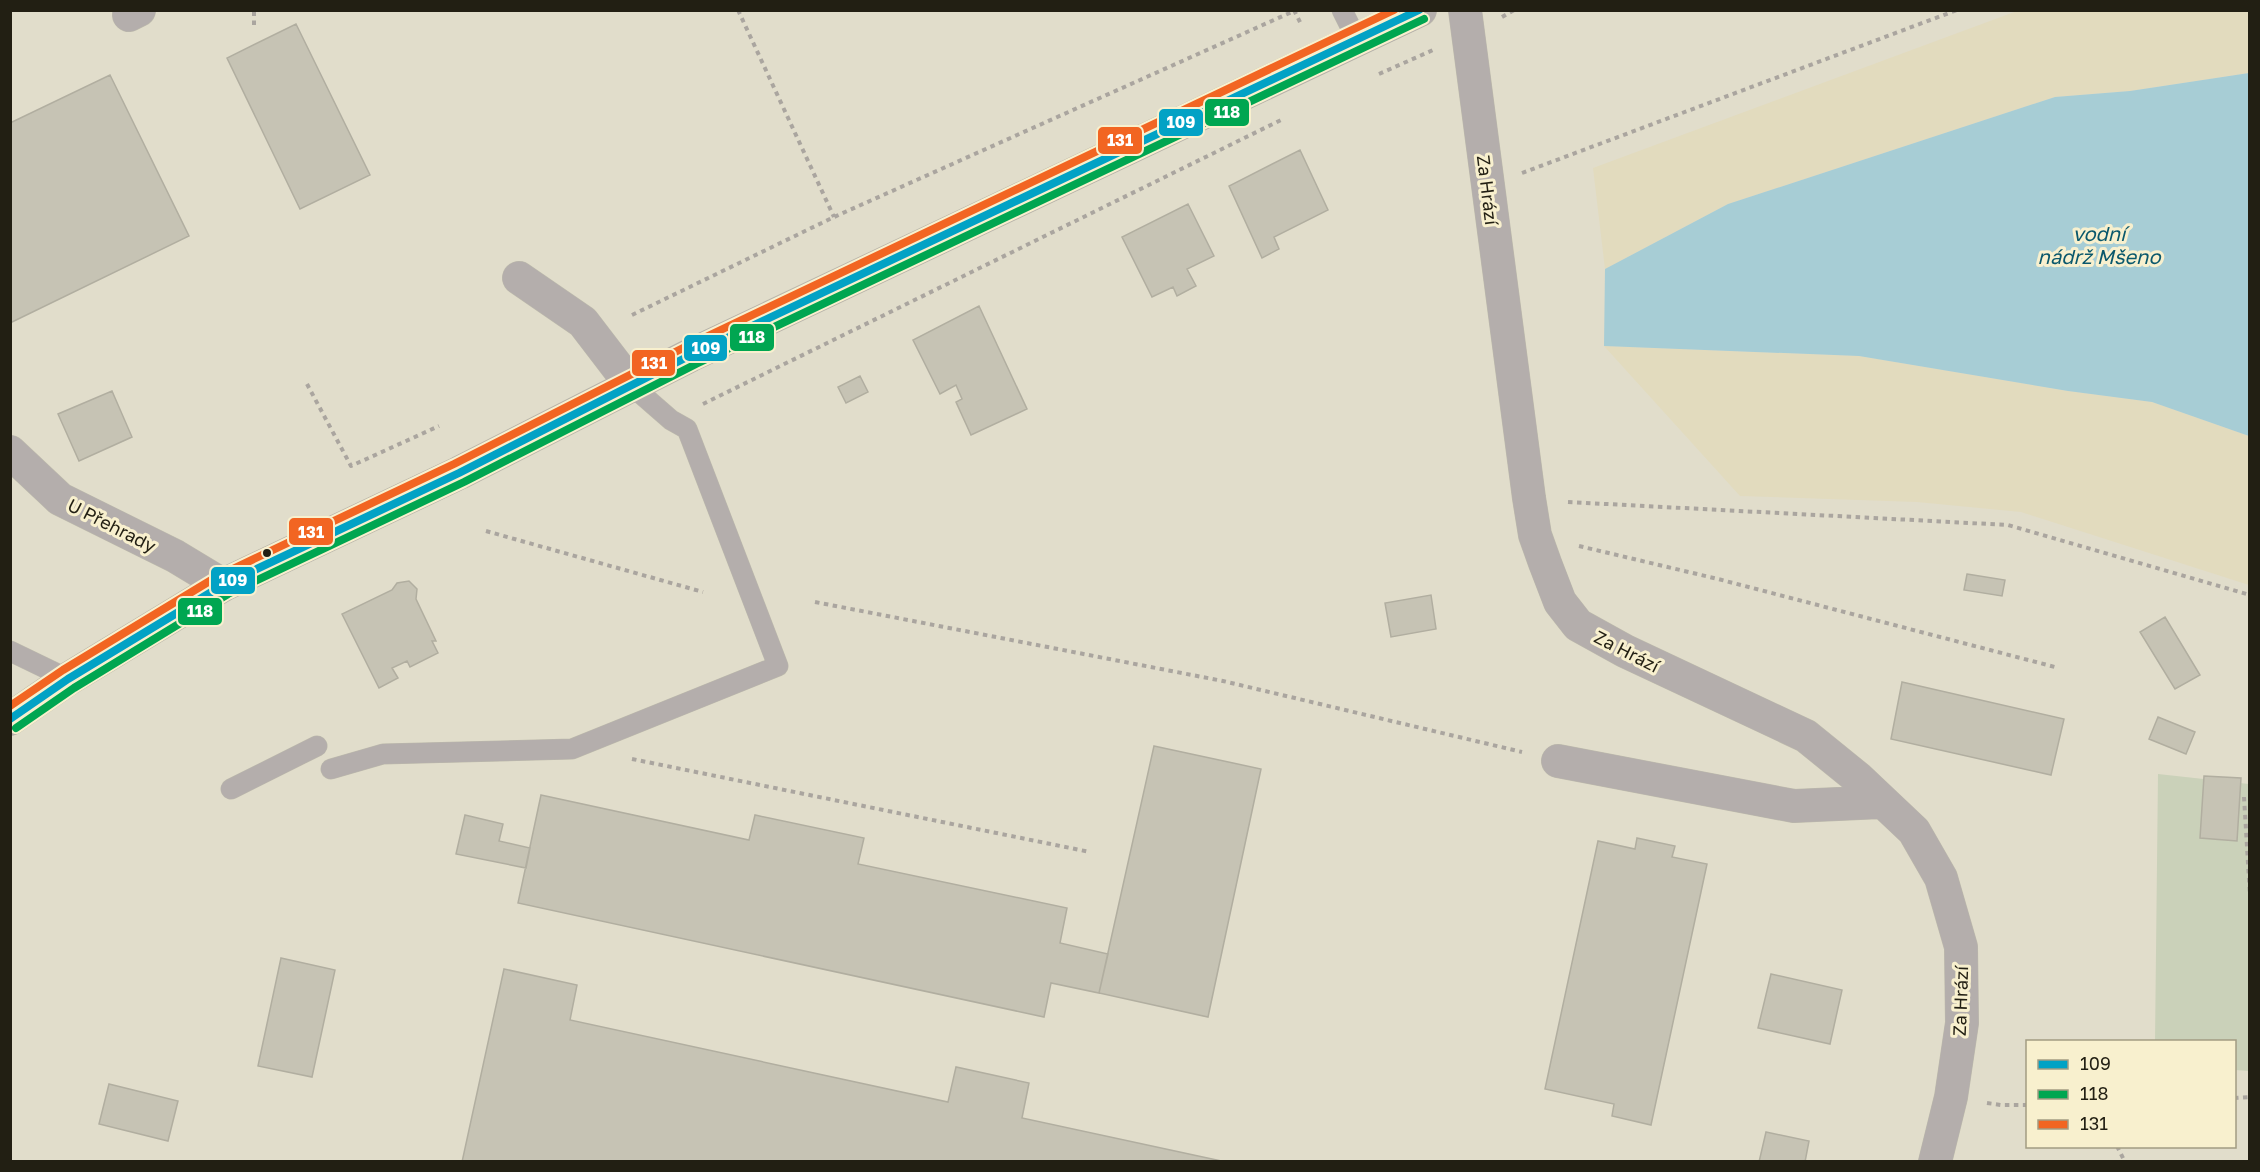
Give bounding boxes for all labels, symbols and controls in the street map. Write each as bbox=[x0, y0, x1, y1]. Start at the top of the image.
line badge: 118 bbox=[1204, 98, 1250, 127]
text: 118 bbox=[1214, 102, 1240, 122]
line badge: 109 bbox=[1158, 108, 1204, 137]
text: 109 bbox=[1167, 112, 1195, 132]
line badge: 131 bbox=[1097, 126, 1143, 155]
text: 131 bbox=[1107, 130, 1133, 150]
street label: Za Hrází bbox=[1473, 154, 1503, 227]
water label: vodní nádrž Mšeno bbox=[2038, 221, 2161, 268]
line badge: 118 bbox=[729, 323, 775, 352]
text: 118 bbox=[739, 327, 765, 347]
line badge: 109 bbox=[683, 334, 728, 362]
text: 109 bbox=[692, 338, 720, 358]
line badge: 131 bbox=[631, 349, 676, 377]
text: 131 bbox=[641, 353, 667, 373]
street label: U Přehrady bbox=[64, 493, 160, 557]
line badge: 131 bbox=[288, 517, 334, 546]
text: 131 bbox=[298, 522, 324, 542]
unlabelled marker bbox=[261, 547, 273, 559]
line badge: 109 bbox=[210, 566, 256, 595]
text: 109 bbox=[219, 570, 247, 590]
line badge: 118 bbox=[177, 597, 223, 626]
text: 118 bbox=[187, 601, 213, 621]
street label: Za Hrází bbox=[1591, 625, 1664, 677]
street label: Za Hrází bbox=[1948, 964, 1972, 1036]
legend bbox=[2026, 1040, 2236, 1148]
text: 109 bbox=[2080, 1052, 2111, 1074]
text: 118 bbox=[2080, 1082, 2108, 1104]
text: 131 bbox=[2080, 1112, 2108, 1134]

